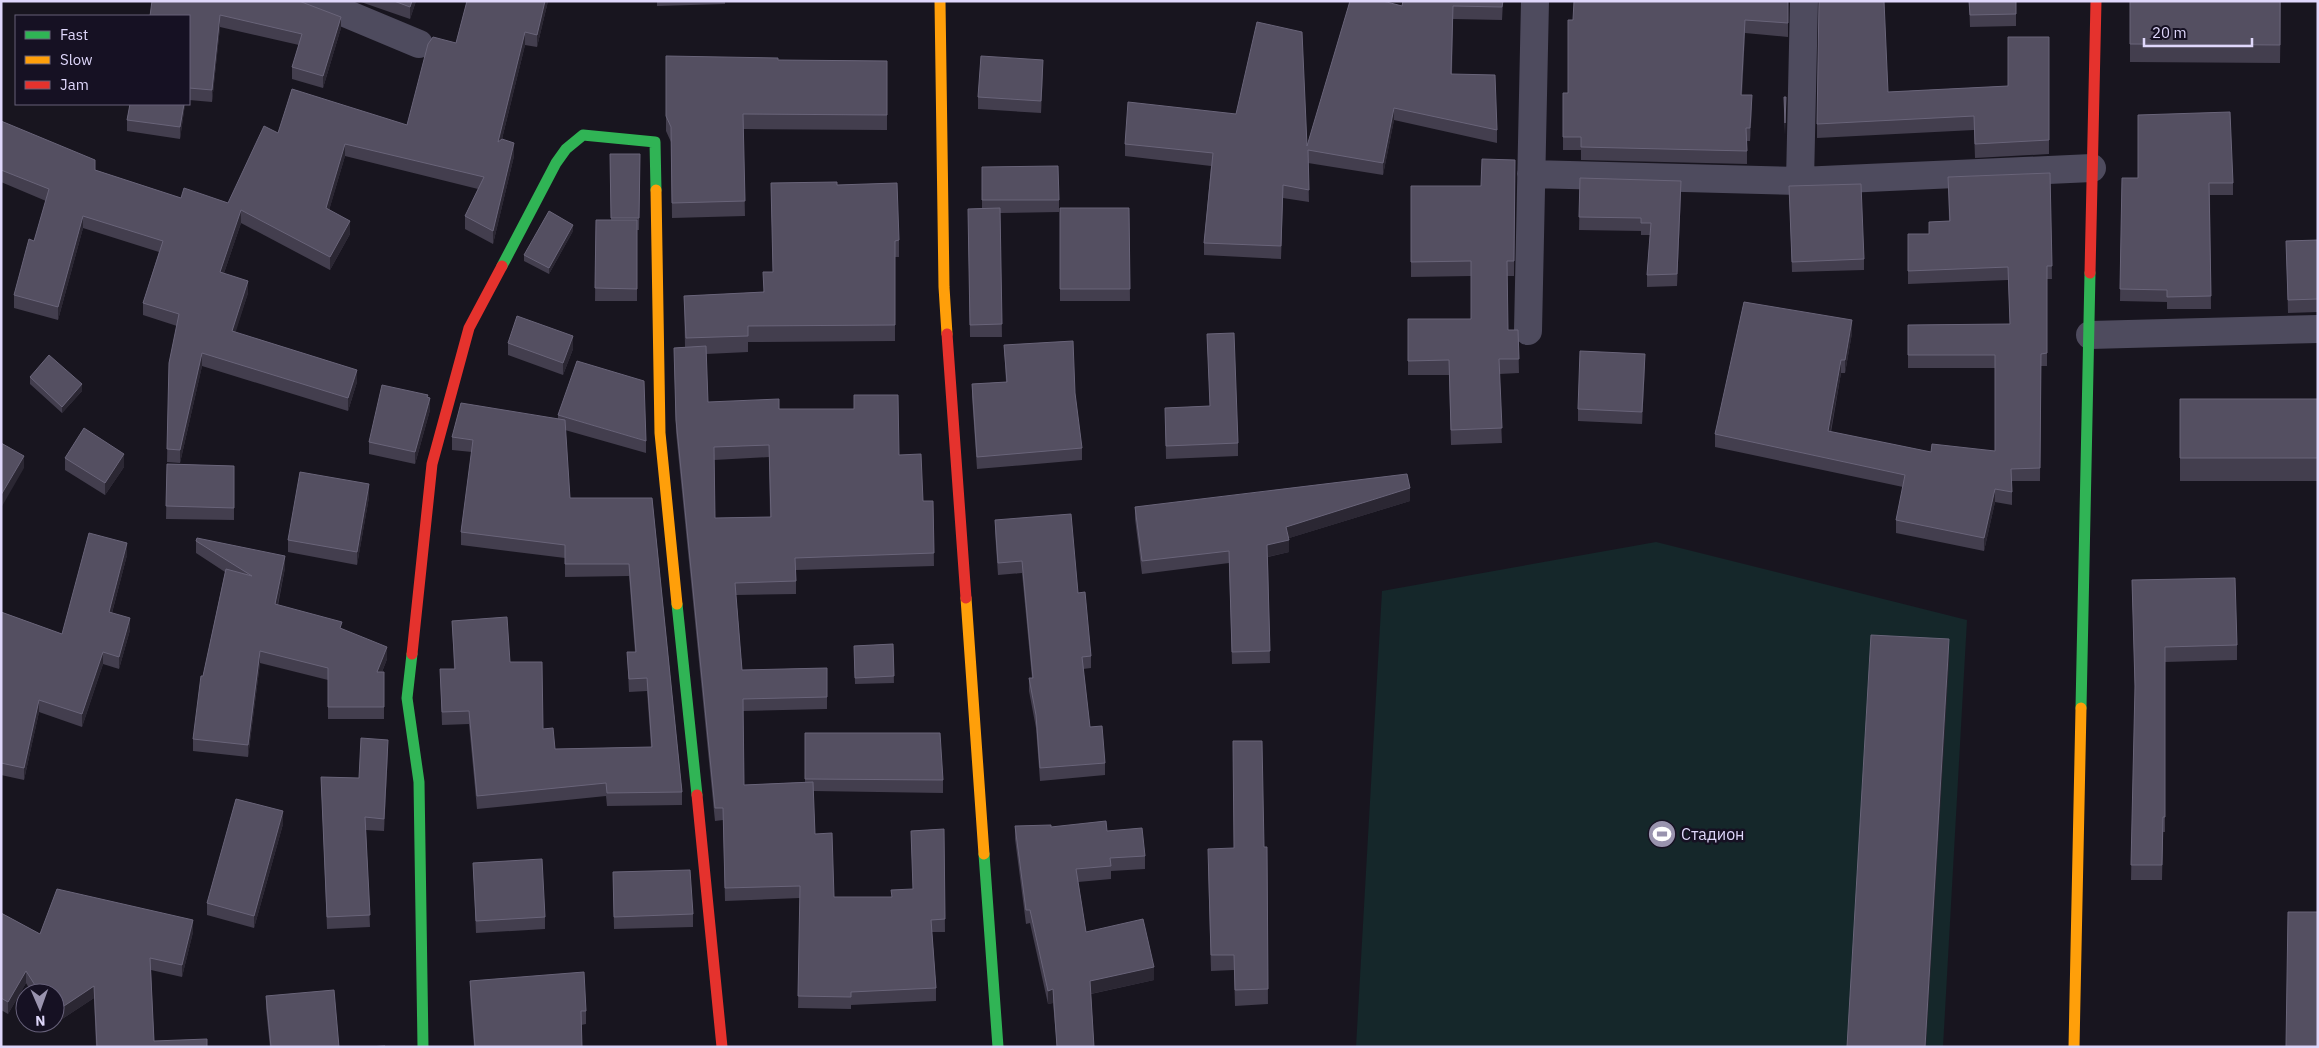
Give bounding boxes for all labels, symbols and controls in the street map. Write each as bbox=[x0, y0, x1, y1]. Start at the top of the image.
legend bbox=[15, 15, 190, 105]
scale bar bbox=[2144, 15, 2252, 47]
text: 20 m bbox=[2152, 23, 2187, 42]
text: Fast bbox=[60, 25, 88, 44]
text: Slow bbox=[60, 50, 93, 69]
text: Jam bbox=[60, 75, 89, 94]
sports icon: Стадион bbox=[1647, 819, 1677, 849]
place label: Стадион bbox=[1681, 824, 1745, 844]
north arrow bbox=[15, 983, 65, 1033]
text: N bbox=[35, 1012, 46, 1030]

